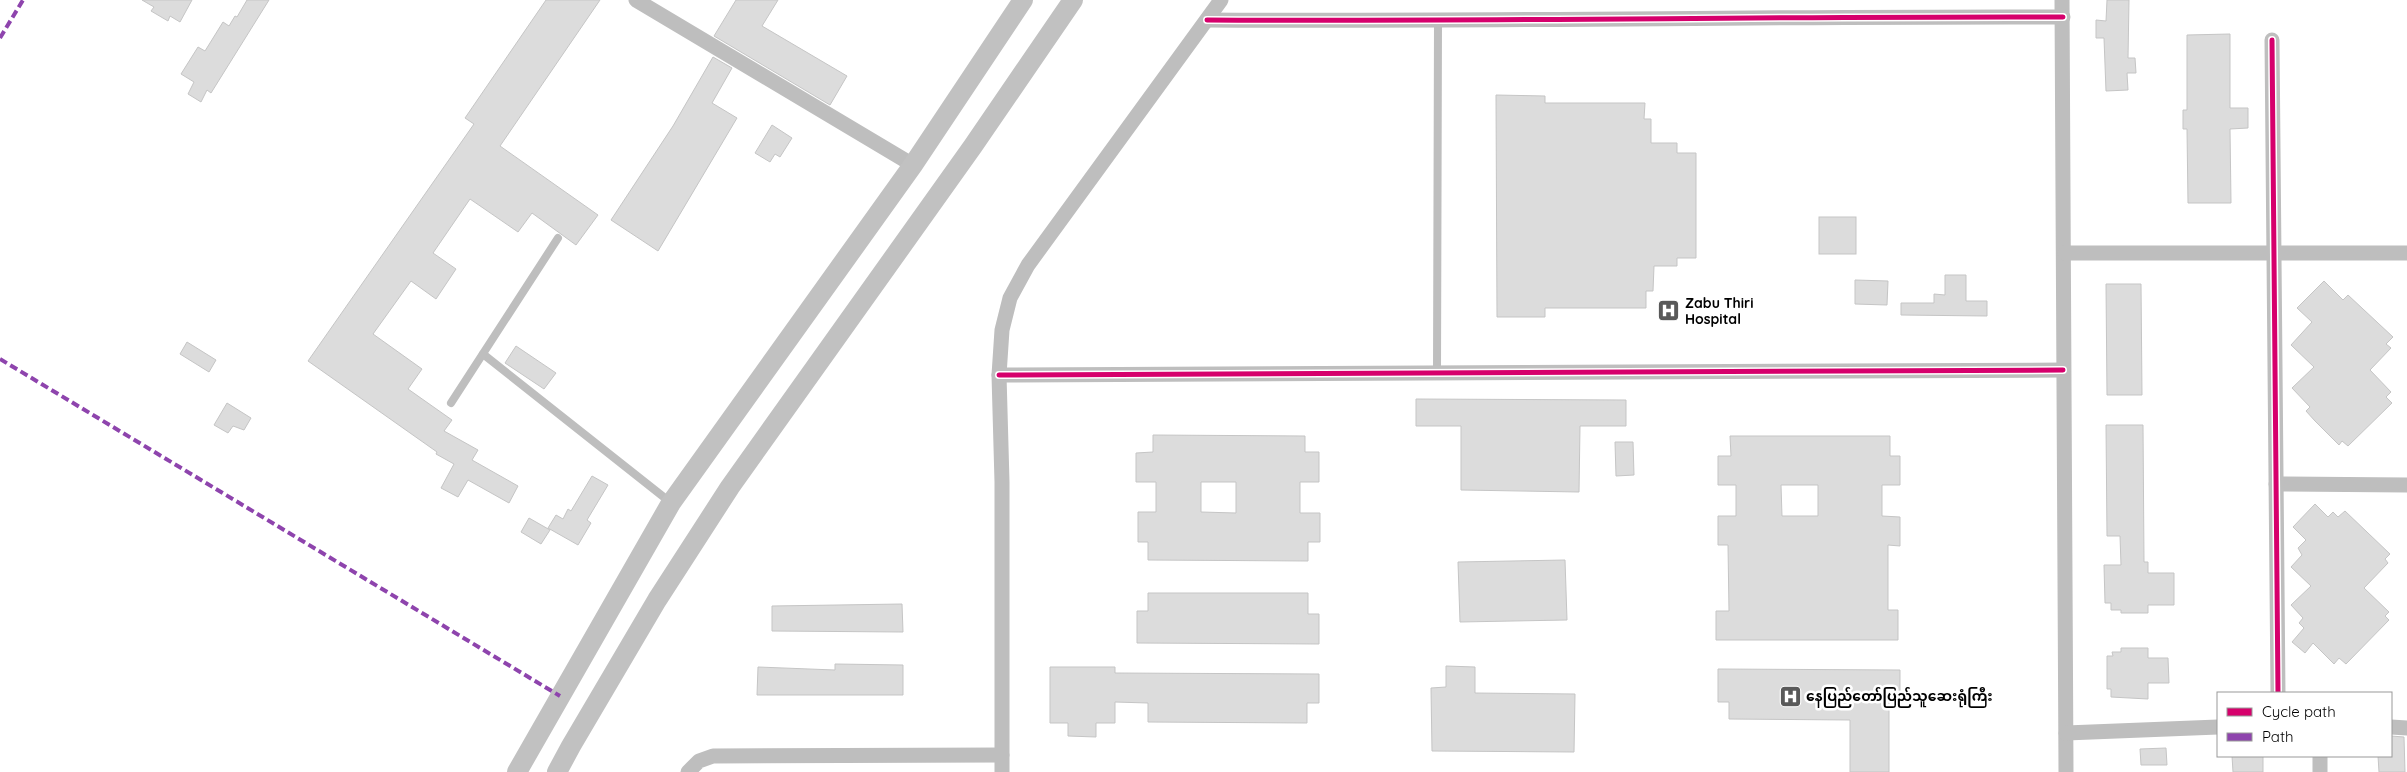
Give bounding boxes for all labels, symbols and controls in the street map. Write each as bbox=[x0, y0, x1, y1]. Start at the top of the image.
place label: Zabu Thiri Hospital bbox=[1685, 294, 1753, 328]
hospital icon: Zabu Thiri Hospital bbox=[1657, 299, 1681, 323]
hospital icon: နေပြည်တော်ပြည်သူဆေးရုံကြီး bbox=[1778, 684, 1802, 708]
place label: နေပြည်တော်ပြည်သူဆေးရုံကြီး bbox=[1806, 686, 1993, 708]
legend bbox=[2217, 692, 2392, 757]
text: Cycle path bbox=[2262, 702, 2336, 721]
text: Path bbox=[2262, 727, 2294, 746]

